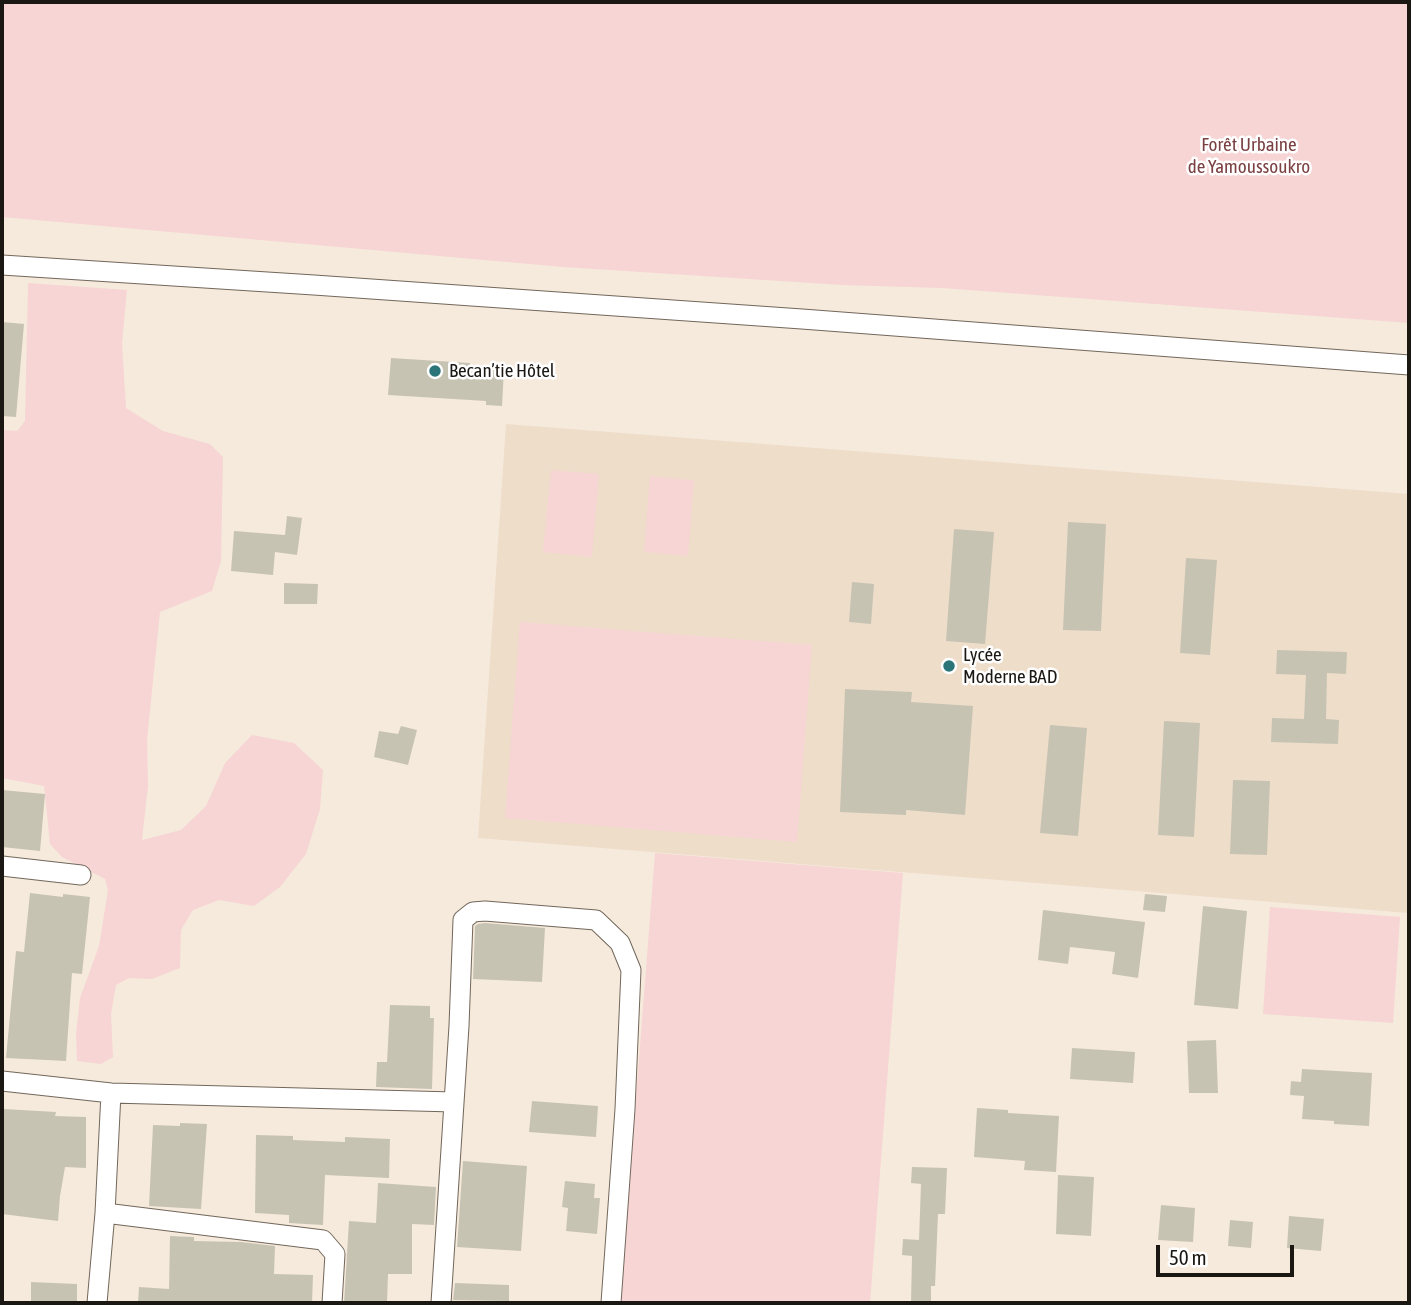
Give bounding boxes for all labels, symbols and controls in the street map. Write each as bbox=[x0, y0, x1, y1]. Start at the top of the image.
park label: Forêt Urbaine de Yamoussoukro bbox=[1188, 134, 1310, 178]
place label: Becan’tie Hôtel bbox=[449, 360, 555, 382]
marker: Becan’tie Hôtel bbox=[427, 363, 443, 379]
place label: Lycée Moderne BAD bbox=[963, 644, 1057, 688]
marker: Lycée Moderne BAD bbox=[941, 658, 957, 674]
scale bar bbox=[1159, 1232, 1297, 1276]
text: 50 m bbox=[1169, 1245, 1207, 1269]

